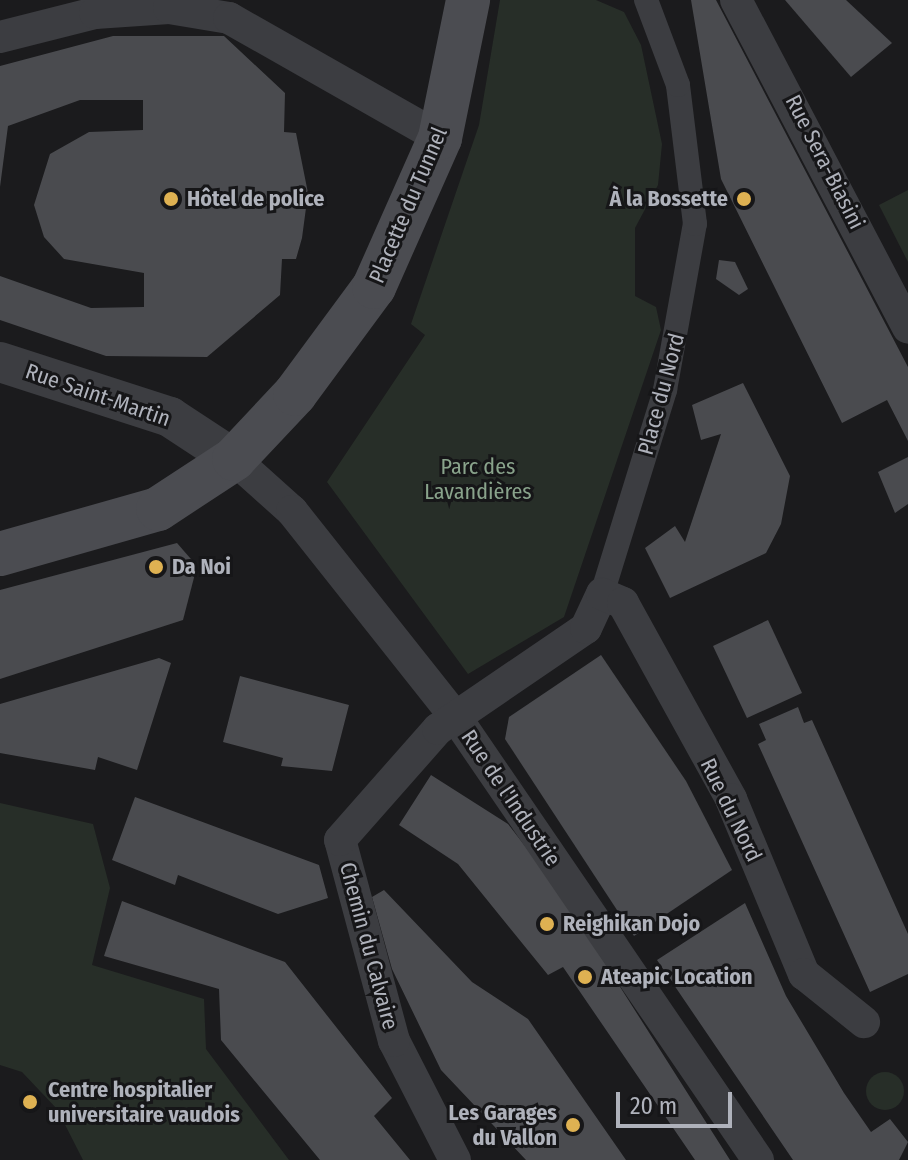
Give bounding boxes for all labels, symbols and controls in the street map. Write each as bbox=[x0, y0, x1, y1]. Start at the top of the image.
street label: Rue Sera-Biasini bbox=[780, 90, 870, 234]
street label: Placette du Tunnel bbox=[363, 123, 453, 287]
place label: Hôtel de police bbox=[187, 186, 324, 212]
place label: À la Bossette bbox=[610, 186, 728, 212]
marker: Hôtel de police bbox=[162, 190, 180, 208]
marker: À la Bossette bbox=[735, 190, 753, 208]
street label: Place du Nord bbox=[632, 330, 690, 458]
street label: Rue Saint-Martin bbox=[22, 358, 174, 432]
park label: Parc des Lavandières bbox=[424, 453, 532, 504]
place label: Da Noi bbox=[172, 554, 231, 580]
marker: Da Noi bbox=[147, 558, 165, 576]
street label: Rue de l'Industrie bbox=[456, 725, 566, 871]
street label: Rue du Nord bbox=[695, 754, 767, 866]
street label: Chemin du Calvaire bbox=[334, 860, 404, 1032]
place label: Reighikan Dojo bbox=[563, 911, 700, 937]
marker: Reighikan Dojo bbox=[538, 915, 556, 933]
place label: Ateapic Location bbox=[601, 964, 753, 990]
marker: Ateapic Location bbox=[576, 968, 594, 986]
place label: Centre hospitalier universitaire vaudois bbox=[48, 1076, 240, 1128]
scale bar bbox=[620, 1076, 736, 1126]
marker: Centre hospitalier universitaire vaudois bbox=[19, 1091, 41, 1113]
text: 20 m bbox=[630, 1092, 677, 1120]
place label: Les Garages du Vallon bbox=[449, 1099, 557, 1150]
marker: Les Garages du Vallon bbox=[564, 1116, 582, 1134]

